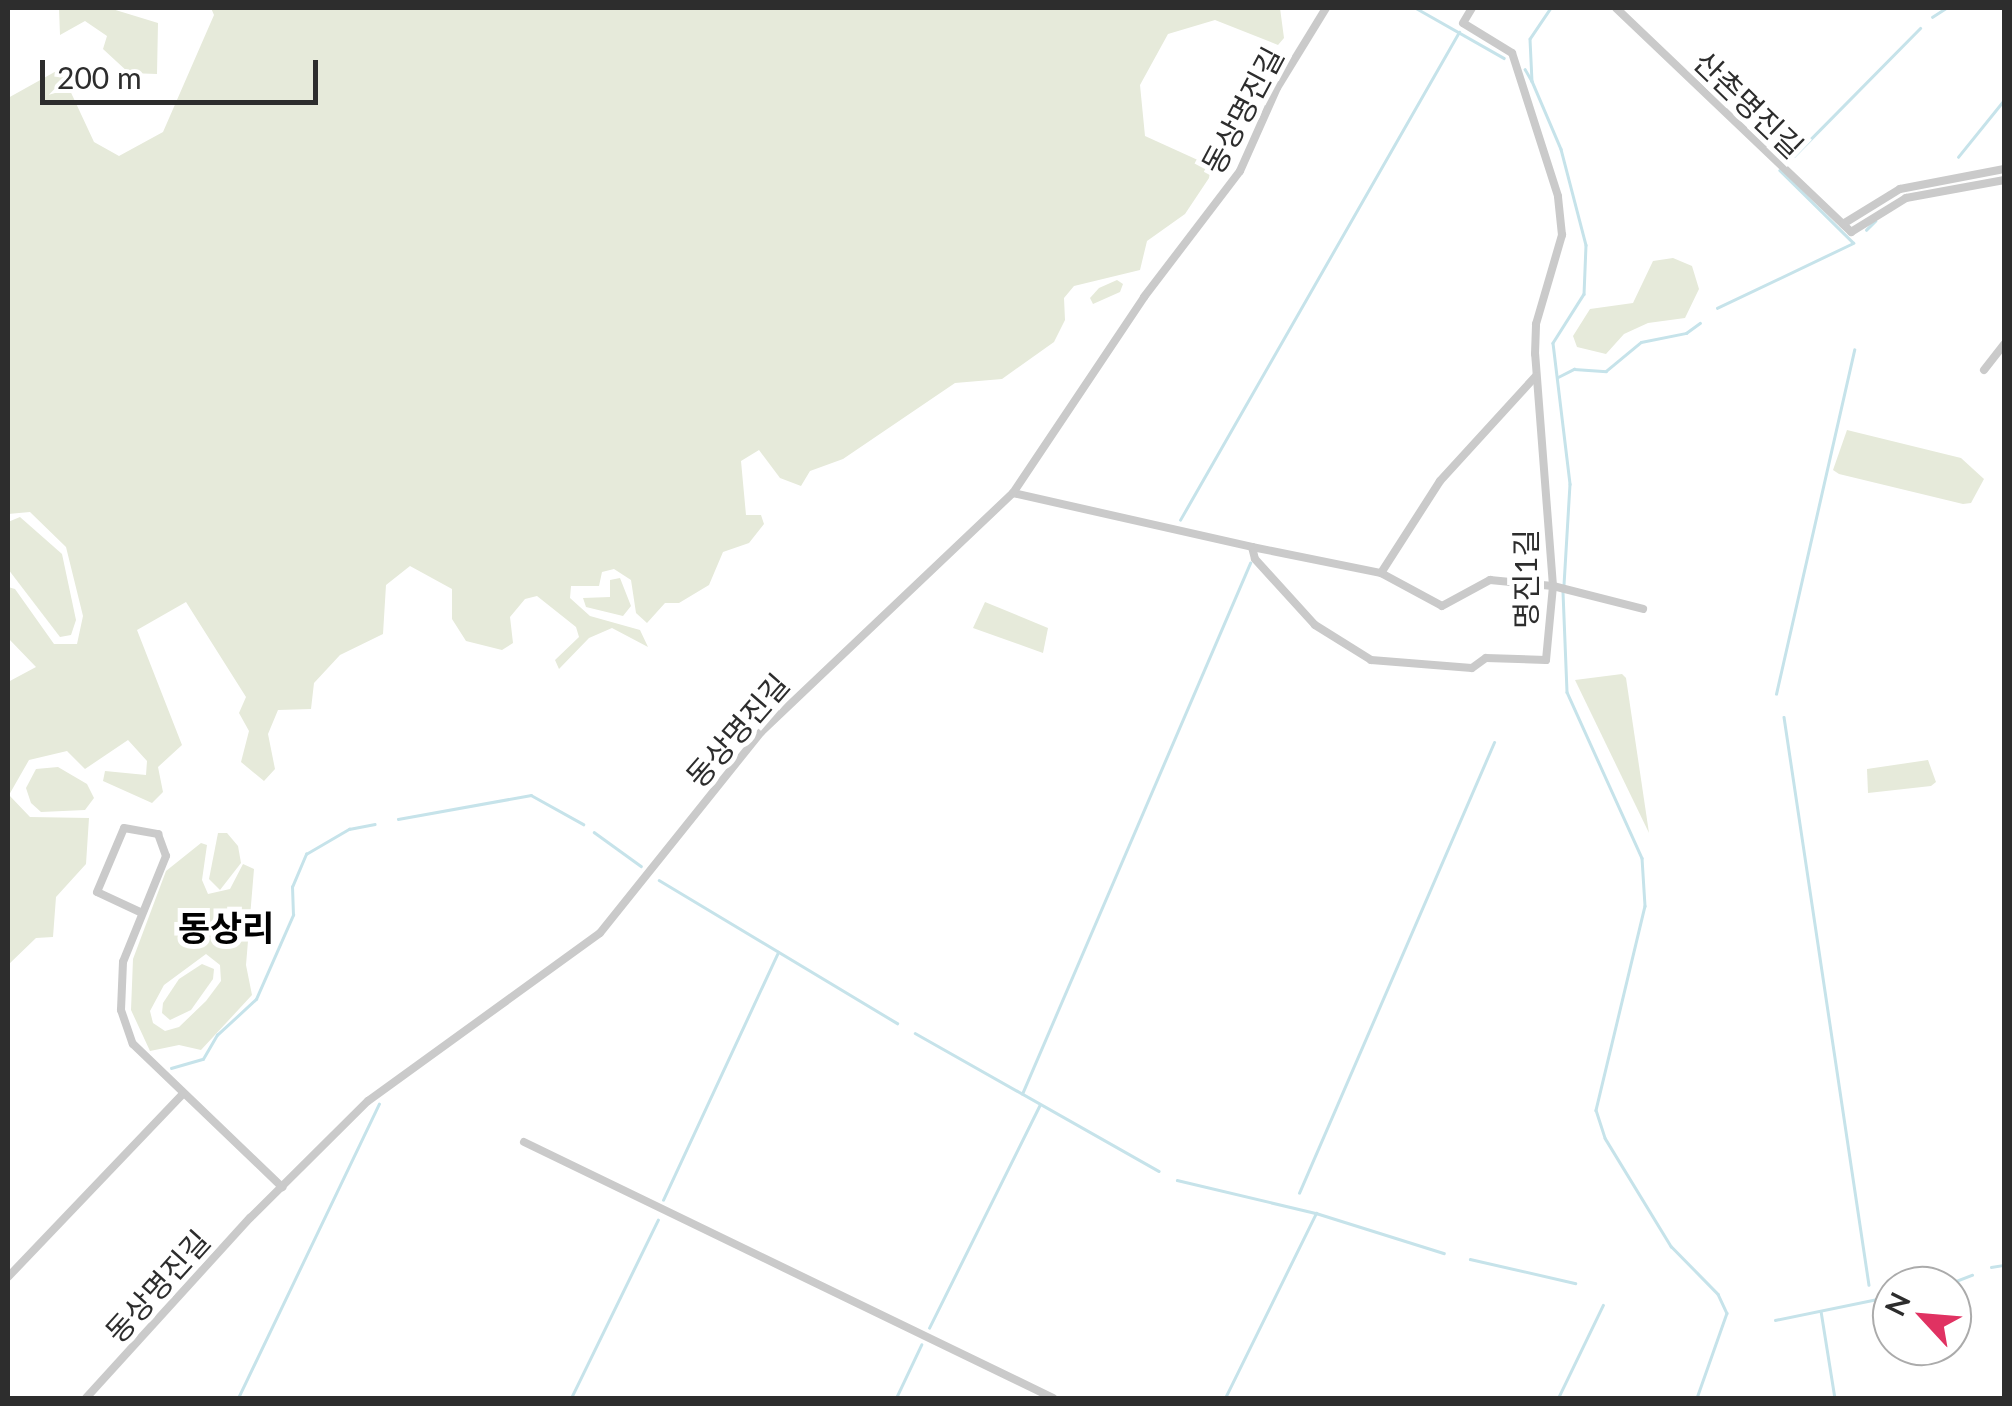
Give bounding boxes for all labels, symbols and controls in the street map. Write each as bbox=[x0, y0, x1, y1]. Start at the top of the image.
scale bar bbox=[45, 40, 322, 102]
street label: 동상명진길 bbox=[1194, 41, 1290, 179]
street label: 산촌명진길 bbox=[1687, 43, 1811, 165]
text: 200 m bbox=[57, 59, 142, 95]
street label: 명진1길 bbox=[1507, 529, 1543, 629]
street label: 동상명진길 bbox=[678, 666, 796, 794]
district label: 동상리 bbox=[178, 906, 274, 948]
street label: 동상명진길 bbox=[97, 1223, 217, 1349]
north arrow bbox=[1872, 1266, 1972, 1366]
text: N bbox=[1877, 1287, 1917, 1321]

